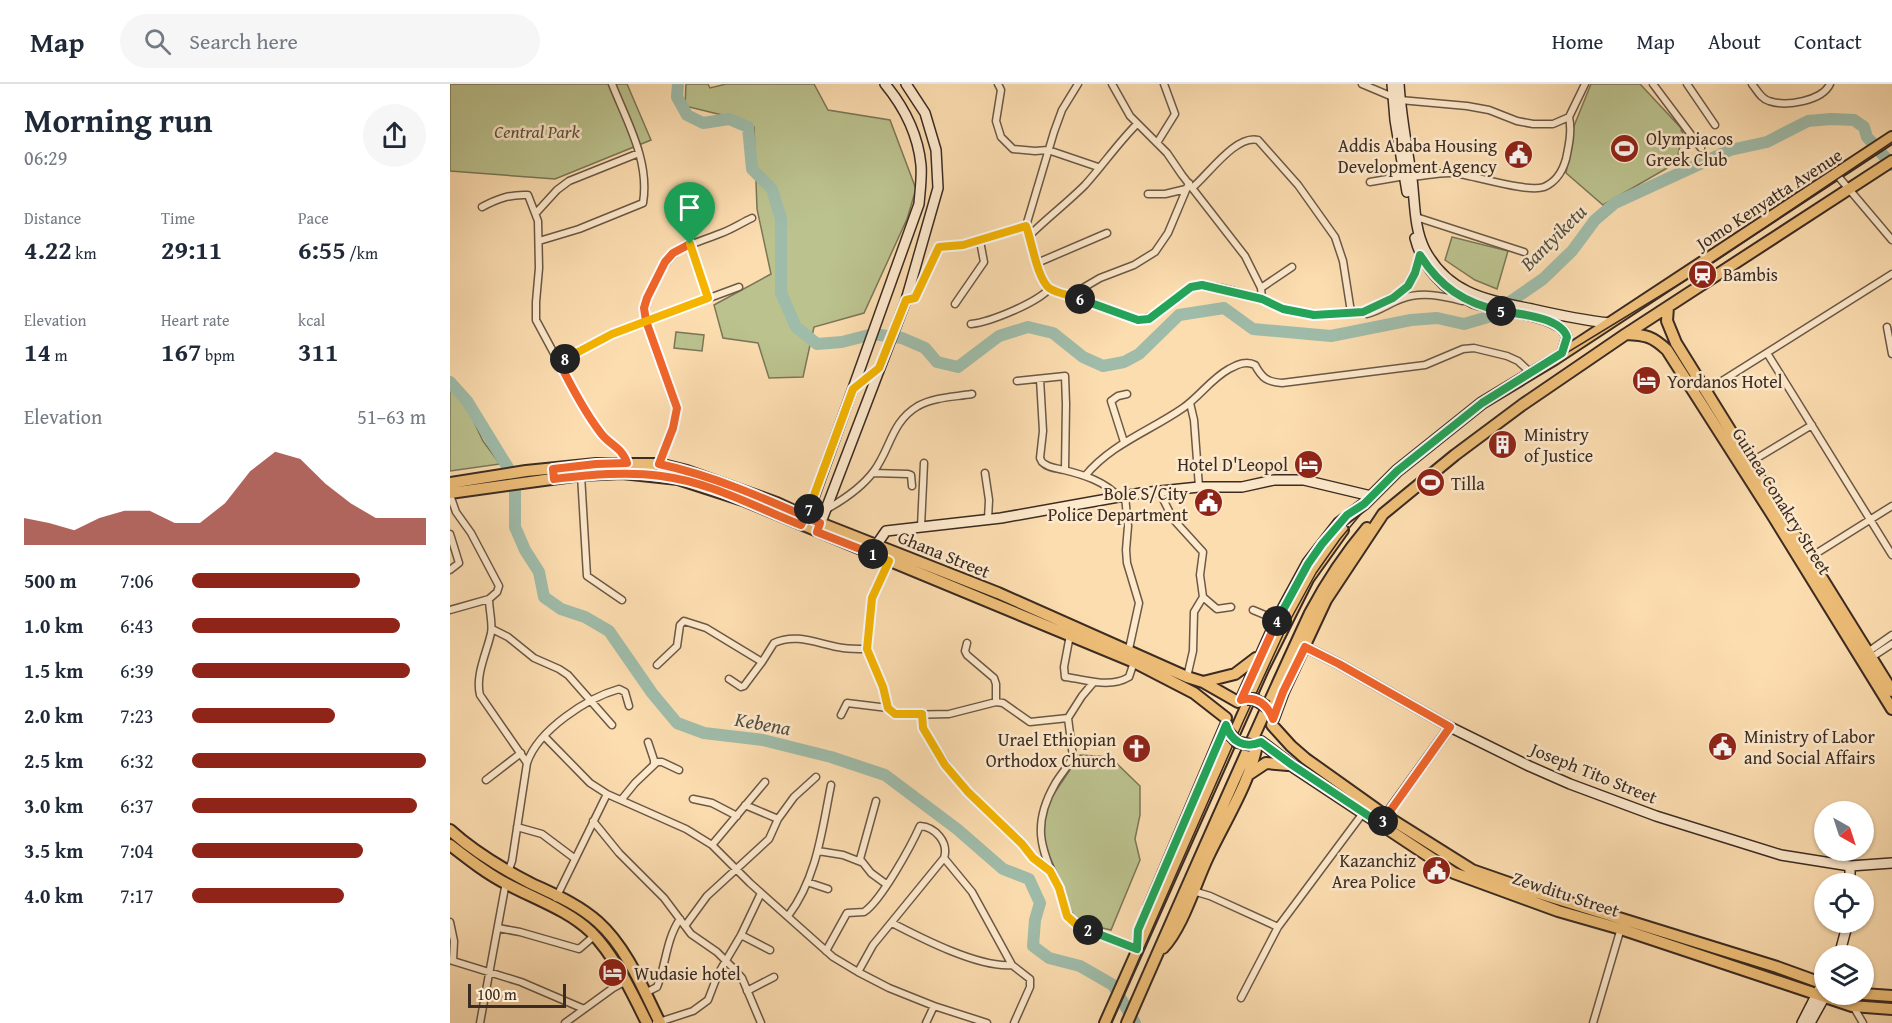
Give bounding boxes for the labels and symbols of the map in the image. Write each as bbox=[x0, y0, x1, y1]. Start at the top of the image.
park label: Central Park bbox=[494, 118, 580, 145]
place label: Olympiacos Greek Club bbox=[1646, 125, 1733, 173]
place label: Addis Ababa Housing Development Agency bbox=[1338, 132, 1497, 180]
sports icon: Olympiacos Greek Club bbox=[1609, 132, 1641, 164]
public building icon: Addis Ababa Housing Development Agency bbox=[1502, 139, 1534, 171]
street label: Jomo Kenyatta Avenue bbox=[1689, 141, 1847, 258]
pin bbox=[664, 182, 715, 244]
water label: Bantyiketu bbox=[1512, 197, 1593, 278]
station icon: Bambis bbox=[1686, 258, 1718, 290]
place label: Bambis bbox=[1723, 261, 1778, 288]
pin: 6 bbox=[1065, 284, 1095, 314]
pin: 5 bbox=[1486, 296, 1516, 326]
pin: 8 bbox=[550, 344, 580, 374]
hotel icon: Yordanos Hotel bbox=[1630, 365, 1662, 397]
place label: Yordanos Hotel bbox=[1667, 368, 1783, 395]
place label: Ministry of Justice bbox=[1524, 421, 1593, 469]
street label: Guinea Conakry Street bbox=[1726, 422, 1839, 580]
building icon: Ministry of Justice bbox=[1487, 428, 1519, 460]
hotel icon: Hotel D'Leopol bbox=[1293, 448, 1325, 480]
place label: Hotel D'Leopol bbox=[1177, 451, 1288, 478]
sports icon: Tilla bbox=[1414, 467, 1446, 499]
place label: Tilla bbox=[1451, 470, 1485, 497]
place label: Bole S/City Police Department bbox=[1048, 480, 1189, 528]
public building icon: Bole S/City Police Department bbox=[1193, 487, 1225, 519]
pin: 7 bbox=[794, 494, 824, 524]
street label: Ghana Street bbox=[894, 523, 995, 585]
pin: 1 bbox=[858, 539, 888, 569]
pin: 4 bbox=[1262, 606, 1292, 636]
water label: Kebena bbox=[732, 704, 794, 742]
place label: Ministry of Labor and Social Affairs bbox=[1744, 723, 1876, 771]
place label: Urael Ethiopian Orthodox Church bbox=[986, 726, 1116, 774]
public building icon: Ministry of Labor and Social Affairs bbox=[1707, 730, 1739, 762]
church icon: Urael Ethiopian Orthodox Church bbox=[1121, 733, 1153, 765]
street label: Joseph Tito Street bbox=[1525, 735, 1662, 811]
north arrow bbox=[1814, 801, 1874, 861]
pin: 3 bbox=[1368, 806, 1398, 836]
place label: Kazanchiz Area Police bbox=[1332, 847, 1416, 895]
public building icon: Kazanchiz Area Police bbox=[1421, 854, 1453, 886]
street label: Zewditu Street bbox=[1509, 864, 1624, 924]
pin: 2 bbox=[1073, 915, 1103, 945]
hotel icon: Wudasie hotel bbox=[597, 957, 629, 989]
place label: Wudasie hotel bbox=[634, 960, 741, 987]
scale bar bbox=[468, 981, 566, 1008]

